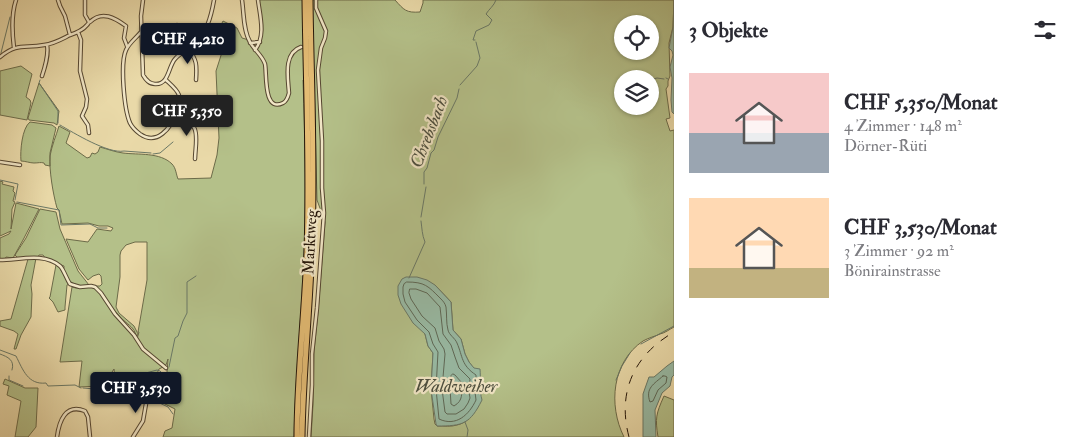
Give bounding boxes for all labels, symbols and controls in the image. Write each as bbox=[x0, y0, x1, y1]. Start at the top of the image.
map controls bbox=[614, 15, 659, 115]
button: locate bbox=[614, 15, 659, 60]
icon: filters bbox=[1031, 16, 1059, 44]
text: 3 Objekte bbox=[689, 17, 768, 44]
pin: CHF 4,210 bbox=[131, 22, 245, 65]
text: CHF 4,210 bbox=[152, 29, 224, 49]
button: layers bbox=[614, 70, 659, 115]
text: CHF 5,350/Monat bbox=[844, 89, 998, 116]
water label: Chrebsbach bbox=[405, 93, 453, 171]
icon: home bbox=[729, 93, 789, 153]
pin: CHF 5,350 bbox=[130, 94, 244, 137]
text: CHF 5,350 bbox=[152, 101, 222, 121]
text: 4 Zimmer · 148 m² bbox=[844, 116, 962, 136]
text: Dörner-Rüti bbox=[844, 136, 927, 156]
street label: Marktweg bbox=[298, 208, 322, 275]
text: CHF 3,530/Monat bbox=[844, 214, 997, 241]
icon: home bbox=[729, 218, 789, 278]
text: 3 Zimmer · 92 m² bbox=[844, 241, 954, 261]
text: Bönirainstrasse bbox=[844, 261, 941, 281]
pin: CHF 3,530 bbox=[79, 372, 193, 414]
water label: Waldweiher bbox=[415, 375, 499, 398]
text: CHF 3,530 bbox=[101, 378, 171, 398]

